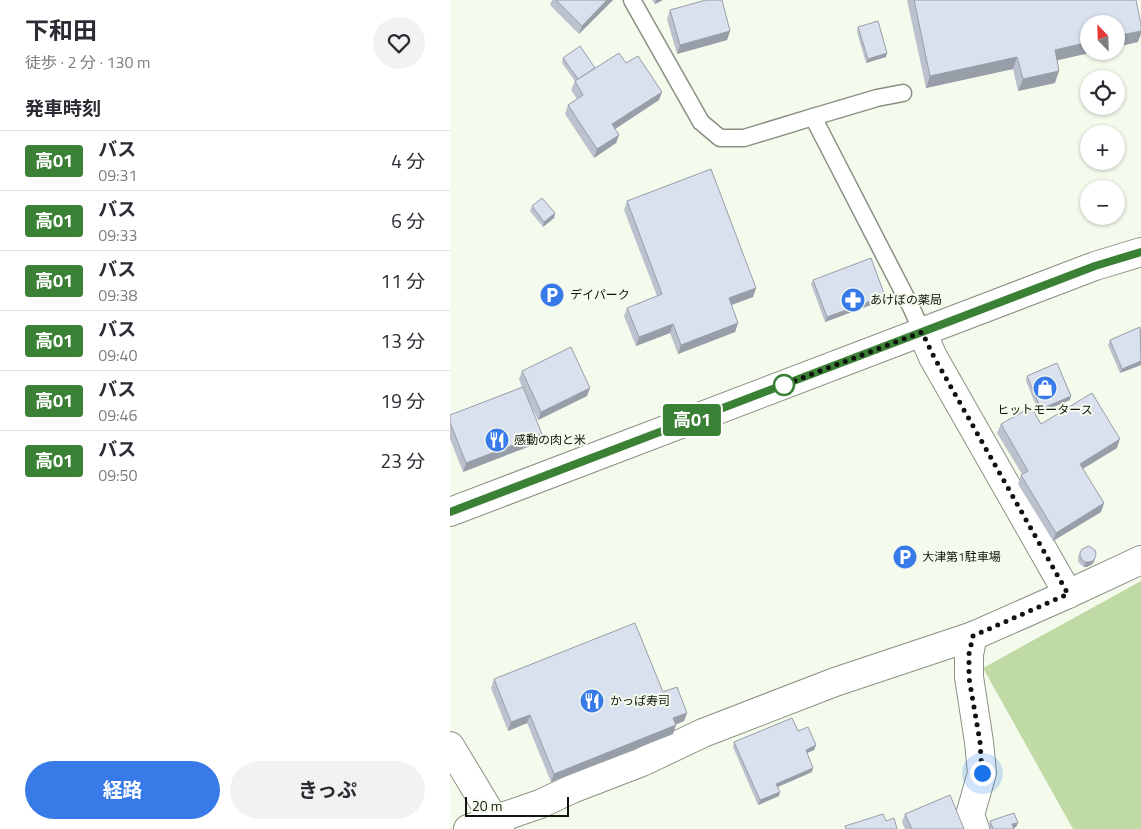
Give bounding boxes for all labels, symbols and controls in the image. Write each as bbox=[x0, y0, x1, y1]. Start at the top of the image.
text: 下和田 bbox=[25, 12, 97, 48]
north arrow bbox=[1080, 15, 1125, 60]
map controls bbox=[1080, 15, 1125, 225]
button: heart bbox=[373, 17, 425, 69]
text: 徒歩 · 2 分 · 130 m bbox=[25, 50, 150, 74]
button: locate bbox=[1080, 70, 1125, 115]
text: 発車時刻 bbox=[25, 93, 101, 122]
button: + bbox=[1080, 125, 1125, 170]
text: バス bbox=[98, 134, 136, 163]
text: 4 分 bbox=[391, 146, 425, 175]
text: 高01 bbox=[35, 147, 73, 174]
text: 09:31 bbox=[98, 163, 137, 187]
button: − bbox=[1080, 180, 1125, 225]
text: バス bbox=[98, 194, 136, 223]
text: 6 分 bbox=[391, 206, 425, 235]
text: 高01 bbox=[35, 207, 73, 234]
text: 09:33 bbox=[98, 223, 137, 247]
text: バス bbox=[98, 254, 136, 283]
text: 11 分 bbox=[381, 266, 425, 295]
text: 高01 bbox=[35, 267, 73, 294]
parking icon: デイパーク bbox=[539, 282, 565, 308]
text: 09:38 bbox=[98, 283, 137, 307]
place label: デイパーク bbox=[570, 285, 630, 304]
pharmacy icon: あけぼの薬局 bbox=[840, 287, 866, 313]
place label: あけぼの薬局 bbox=[870, 290, 942, 309]
text: バス bbox=[98, 314, 136, 343]
text: 13 分 bbox=[381, 326, 425, 355]
text: 高01 bbox=[35, 327, 73, 354]
text: 09:40 bbox=[98, 343, 137, 367]
text: バス bbox=[98, 374, 136, 403]
unlabelled marker bbox=[773, 374, 795, 396]
shop icon: ヒットモータース bbox=[1032, 375, 1058, 401]
text: 19 分 bbox=[381, 386, 425, 415]
text: 高01 bbox=[35, 387, 73, 414]
place label: ヒットモータース bbox=[997, 400, 1093, 419]
text: 09:46 bbox=[98, 403, 137, 427]
line badge: 高01 bbox=[663, 404, 721, 436]
text: 高01 bbox=[673, 406, 711, 433]
restaurant icon: 感動の肉と米 bbox=[484, 427, 510, 453]
place label: 感動の肉と米 bbox=[514, 430, 586, 449]
text: バス bbox=[98, 434, 136, 463]
text: 23 分 bbox=[381, 446, 425, 475]
text: 高01 bbox=[35, 447, 73, 474]
text: 09:50 bbox=[98, 463, 137, 487]
parking icon: 大津第1駐車場 bbox=[892, 544, 918, 570]
place label: 大津第1駐車場 bbox=[922, 547, 1001, 566]
restaurant icon: かっぱ寿司 bbox=[579, 688, 605, 714]
place label: かっぱ寿司 bbox=[610, 691, 670, 710]
button: 経路 bbox=[25, 761, 220, 819]
button: きっぷ bbox=[230, 761, 425, 819]
your location bbox=[970, 761, 995, 786]
scale bar bbox=[465, 794, 569, 817]
text: 20 m bbox=[472, 795, 502, 816]

